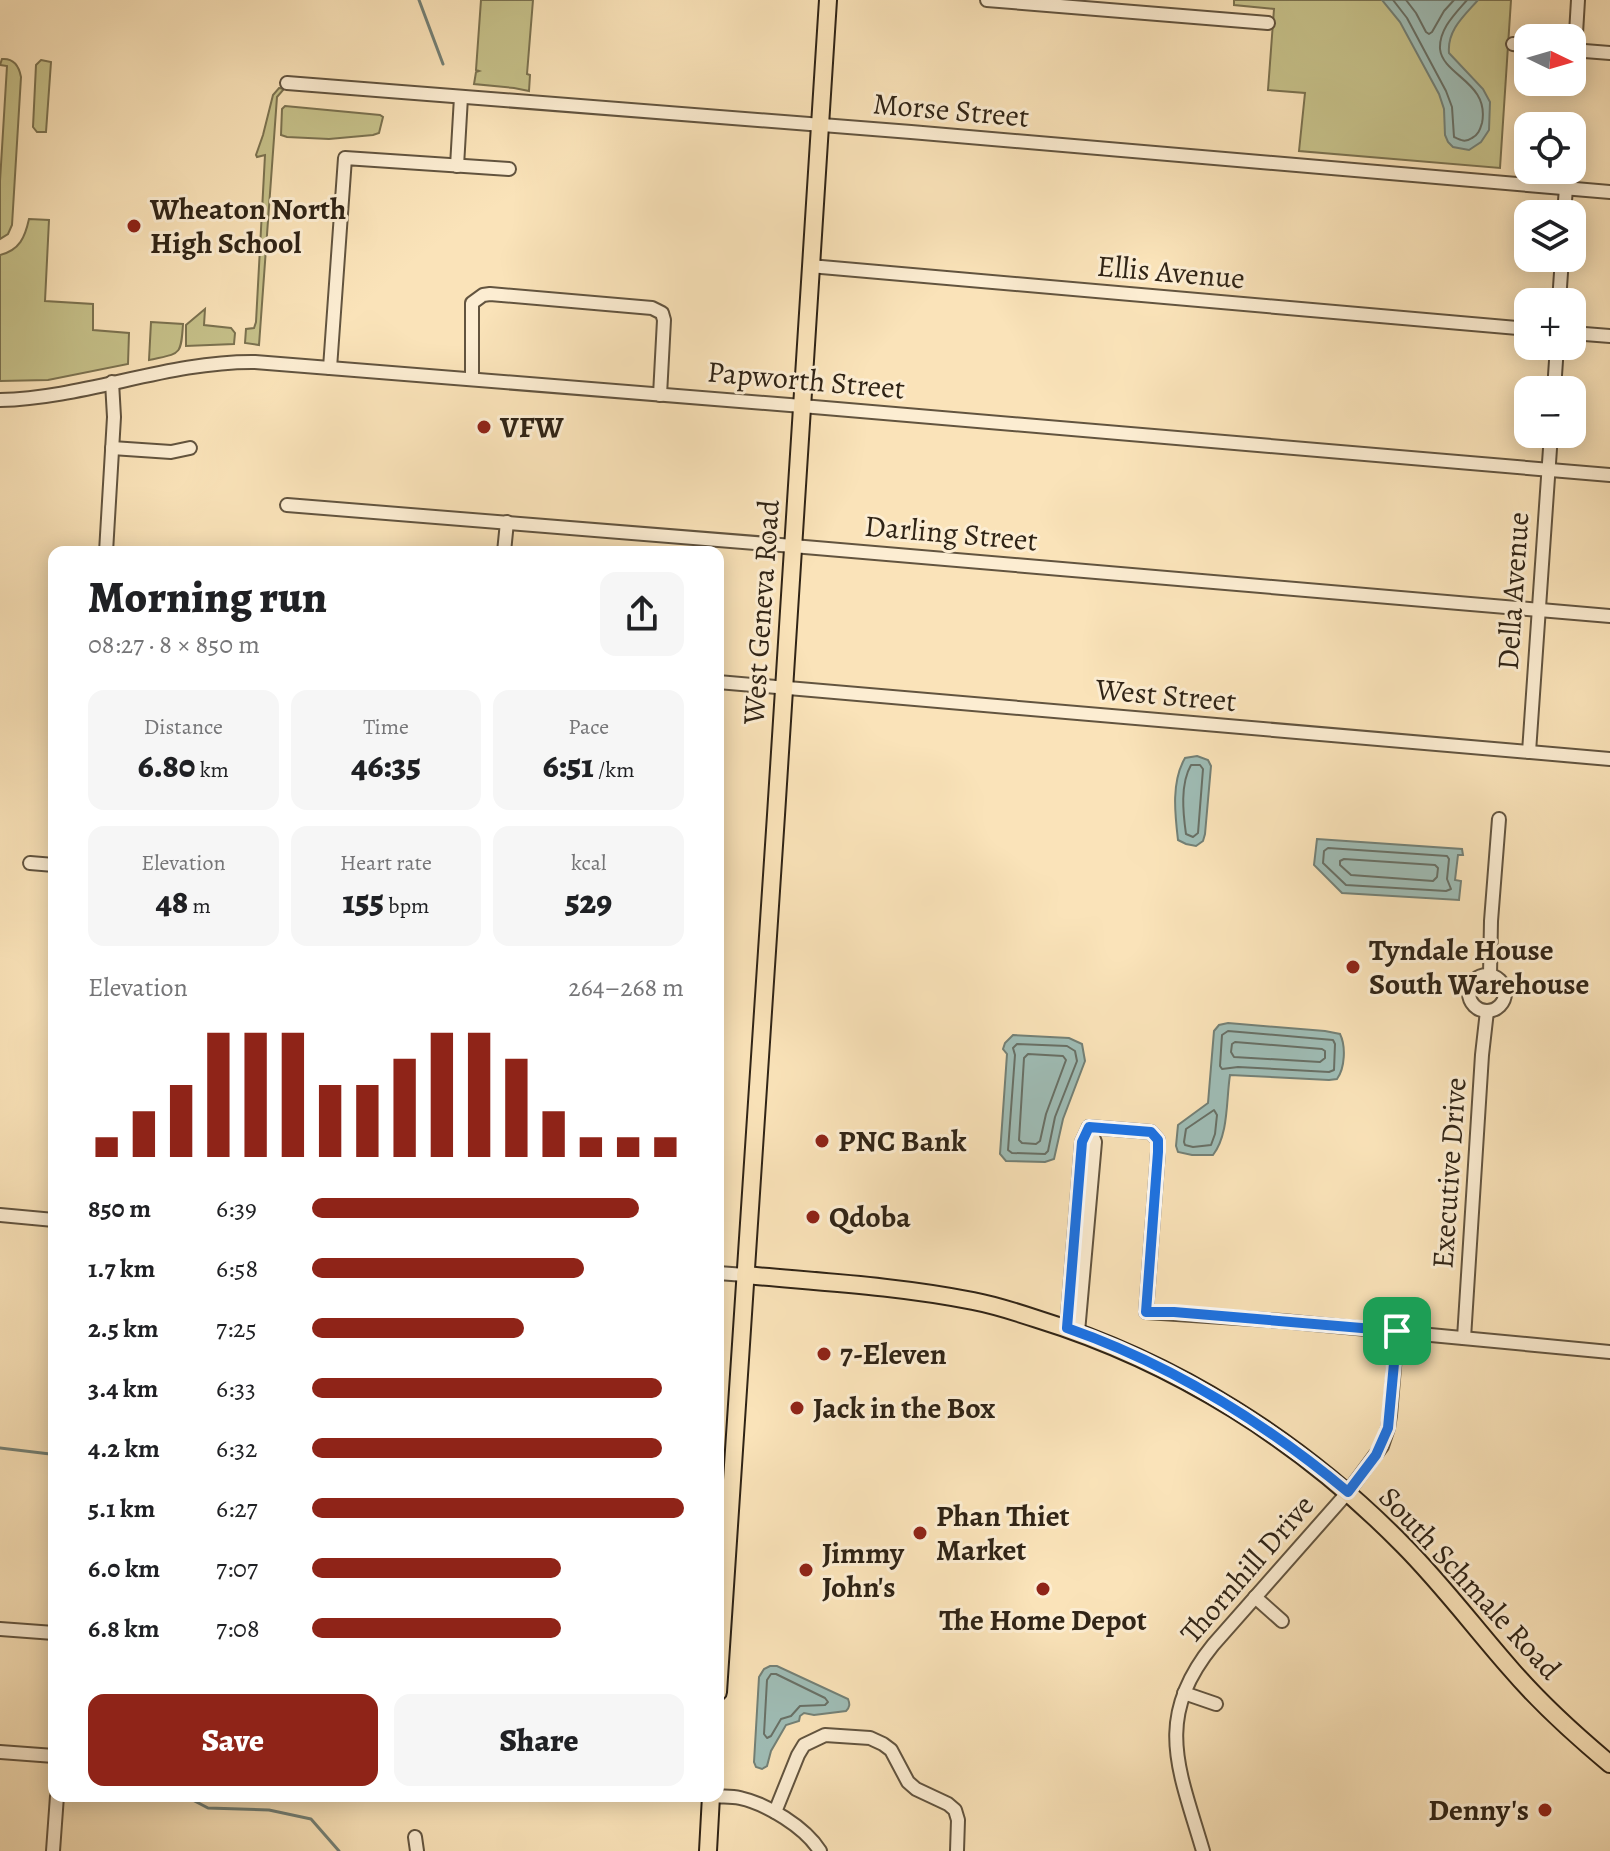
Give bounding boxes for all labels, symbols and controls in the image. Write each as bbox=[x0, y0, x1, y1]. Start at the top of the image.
north arrow bbox=[1514, 24, 1586, 96]
map controls bbox=[1514, 24, 1586, 448]
street label: Morse Street bbox=[871, 83, 1031, 137]
button: locate bbox=[1514, 112, 1586, 184]
place label: Wheaton North High School bbox=[149, 189, 346, 263]
button: layers bbox=[1514, 200, 1586, 272]
marker: Wheaton North High School bbox=[125, 217, 143, 235]
street label: Ellis Avenue bbox=[1095, 246, 1247, 298]
button: + bbox=[1514, 288, 1586, 360]
street label: Papworth Street bbox=[706, 351, 906, 409]
button: − bbox=[1514, 376, 1586, 448]
place label: VFW bbox=[499, 407, 564, 447]
marker: VFW bbox=[475, 418, 493, 436]
street label: West Geneva Road bbox=[733, 497, 789, 727]
street label: Darling Street bbox=[863, 506, 1039, 560]
street label: Della Avenue bbox=[1488, 511, 1538, 671]
text: Morning run bbox=[88, 567, 327, 627]
button: share bbox=[600, 572, 684, 656]
text: 08:27 · 8 × 850 m bbox=[88, 627, 260, 662]
street label: West Street bbox=[1093, 669, 1238, 721]
text: Distance bbox=[144, 712, 223, 742]
text: Time bbox=[363, 712, 409, 742]
text: Pace bbox=[568, 712, 609, 742]
text: 6.80 bbox=[138, 742, 195, 789]
text: 46:35 bbox=[351, 742, 421, 789]
text: 6:51 bbox=[543, 742, 594, 789]
text: km bbox=[195, 755, 229, 785]
text: /km bbox=[594, 755, 635, 785]
text: Elevation bbox=[141, 848, 226, 878]
text: Heart rate bbox=[340, 848, 432, 878]
text: kcal bbox=[571, 848, 606, 878]
text: 48 bbox=[156, 878, 188, 925]
text: 155 bbox=[343, 878, 384, 925]
text: 529 bbox=[565, 878, 612, 925]
text: m bbox=[188, 891, 211, 921]
text: bpm bbox=[384, 891, 429, 921]
place label: Tyndale House South Warehouse bbox=[1369, 930, 1589, 1004]
marker: Tyndale House South Warehouse bbox=[1344, 958, 1362, 976]
text: Elevation bbox=[88, 970, 188, 1005]
text: 264–268 m bbox=[568, 970, 684, 1005]
street label: Executive Drive bbox=[1422, 1076, 1476, 1270]
place label: PNC Bank bbox=[838, 1121, 967, 1161]
marker: PNC Bank bbox=[813, 1132, 831, 1150]
text: 850 m bbox=[88, 1191, 151, 1226]
text: 6:39 bbox=[216, 1191, 257, 1226]
place label: Qdoba bbox=[829, 1197, 911, 1237]
marker: Qdoba bbox=[804, 1208, 822, 1226]
text: 1.7 km bbox=[88, 1251, 155, 1286]
text: 6:58 bbox=[216, 1251, 258, 1286]
pin bbox=[1363, 1297, 1431, 1365]
icon: arrive bbox=[1375, 1309, 1419, 1353]
text: 2.5 km bbox=[88, 1311, 159, 1346]
text: 7:25 bbox=[216, 1311, 257, 1346]
place label: 7-Eleven bbox=[840, 1334, 947, 1374]
marker: 7-Eleven bbox=[815, 1345, 833, 1363]
text: 3.4 km bbox=[88, 1371, 158, 1406]
text: 6:33 bbox=[216, 1371, 256, 1406]
place label: Jack in the Box bbox=[813, 1388, 995, 1428]
marker: Jack in the Box bbox=[788, 1399, 806, 1417]
text: 4.2 km bbox=[88, 1431, 160, 1466]
text: 6:32 bbox=[216, 1431, 257, 1466]
street label: South Schmale Road bbox=[1370, 1478, 1571, 1689]
street label: Thornhill Drive bbox=[1171, 1486, 1323, 1652]
text: 5.1 km bbox=[88, 1491, 155, 1526]
text: 6:27 bbox=[216, 1491, 257, 1526]
place label: Phan Thiet Market bbox=[936, 1496, 1070, 1570]
marker: Phan Thiet Market bbox=[911, 1524, 929, 1542]
place label: Jimmy John's bbox=[822, 1533, 905, 1607]
text: 6.0 km bbox=[88, 1551, 160, 1586]
text: 7:07 bbox=[216, 1551, 258, 1586]
marker: Jimmy John's bbox=[797, 1561, 815, 1579]
marker: The Home Depot bbox=[1034, 1580, 1052, 1598]
place label: The Home Depot bbox=[939, 1600, 1147, 1640]
text: 6.8 km bbox=[88, 1611, 160, 1646]
text: 7:08 bbox=[216, 1611, 260, 1646]
button: Save bbox=[88, 1694, 378, 1786]
button: Share bbox=[394, 1694, 684, 1786]
place label: Denny's bbox=[1428, 1790, 1529, 1830]
marker: Denny's bbox=[1536, 1801, 1554, 1819]

